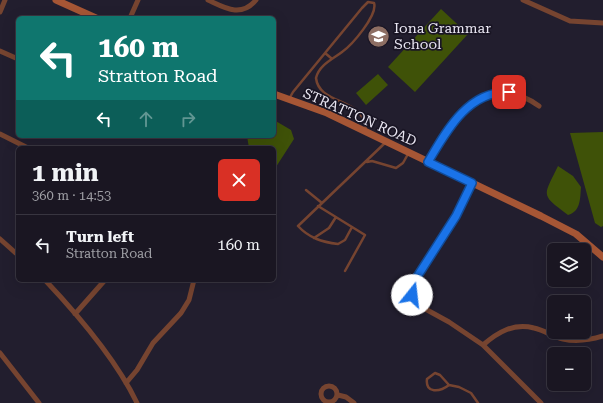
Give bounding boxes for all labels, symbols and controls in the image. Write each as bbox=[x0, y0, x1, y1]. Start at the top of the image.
place label: Iona Grammar School bbox=[394, 20, 491, 52]
school or university icon: Iona Grammar School bbox=[365, 23, 391, 49]
text: 160 m bbox=[98, 31, 179, 64]
icon: left bbox=[32, 32, 84, 84]
text: Stratton Road bbox=[98, 65, 218, 86]
pin bbox=[492, 75, 526, 109]
icon: arrive bbox=[498, 81, 520, 103]
street label: STRATTON ROAD bbox=[301, 85, 419, 149]
icon: left bbox=[93, 108, 115, 130]
icon: ahead bbox=[135, 108, 157, 130]
icon: right bbox=[177, 108, 199, 130]
text: 1 min bbox=[32, 159, 99, 187]
button: close bbox=[218, 159, 260, 201]
text: 360 m · 14:53 bbox=[32, 188, 111, 203]
text: Turn left bbox=[66, 228, 134, 246]
icon: left bbox=[32, 234, 54, 256]
text: 160 m bbox=[217, 236, 260, 254]
map controls bbox=[547, 243, 591, 391]
button: layers bbox=[547, 243, 591, 287]
text: Stratton Road bbox=[66, 246, 152, 261]
position arrow bbox=[391, 274, 433, 316]
button: + bbox=[547, 295, 591, 339]
button: − bbox=[547, 347, 591, 391]

